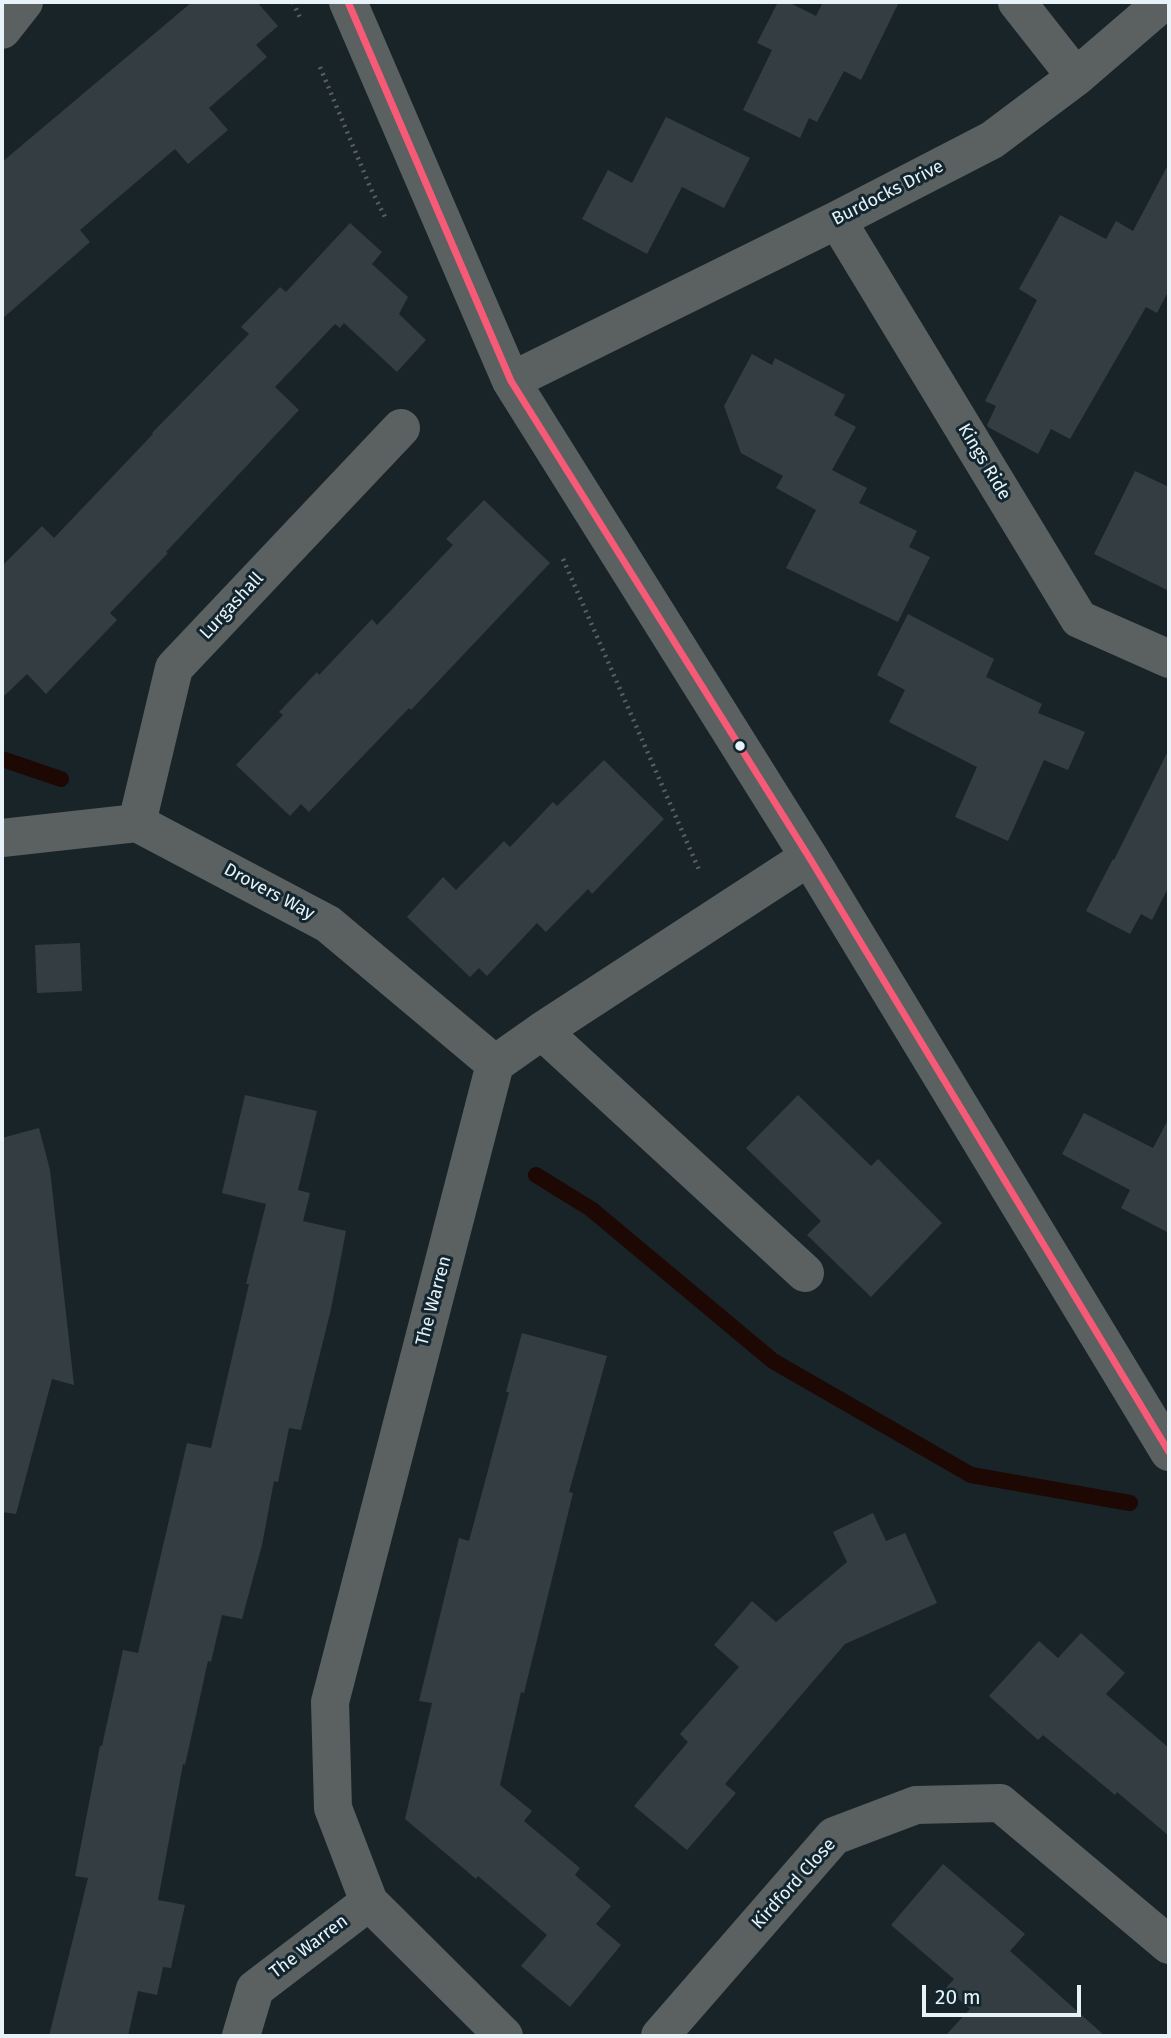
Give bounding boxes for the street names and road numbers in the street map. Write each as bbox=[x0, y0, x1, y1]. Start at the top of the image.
street label: Burdocks Drive bbox=[829, 156, 947, 230]
street label: Kings Ride bbox=[953, 420, 1015, 504]
street label: Lurgashall bbox=[196, 568, 268, 644]
street label: Drovers Way bbox=[220, 859, 318, 925]
street label: The Warren bbox=[412, 1254, 456, 1348]
street label: Kirdford Close bbox=[748, 1834, 840, 1934]
street label: The Warren bbox=[266, 1911, 352, 1983]

